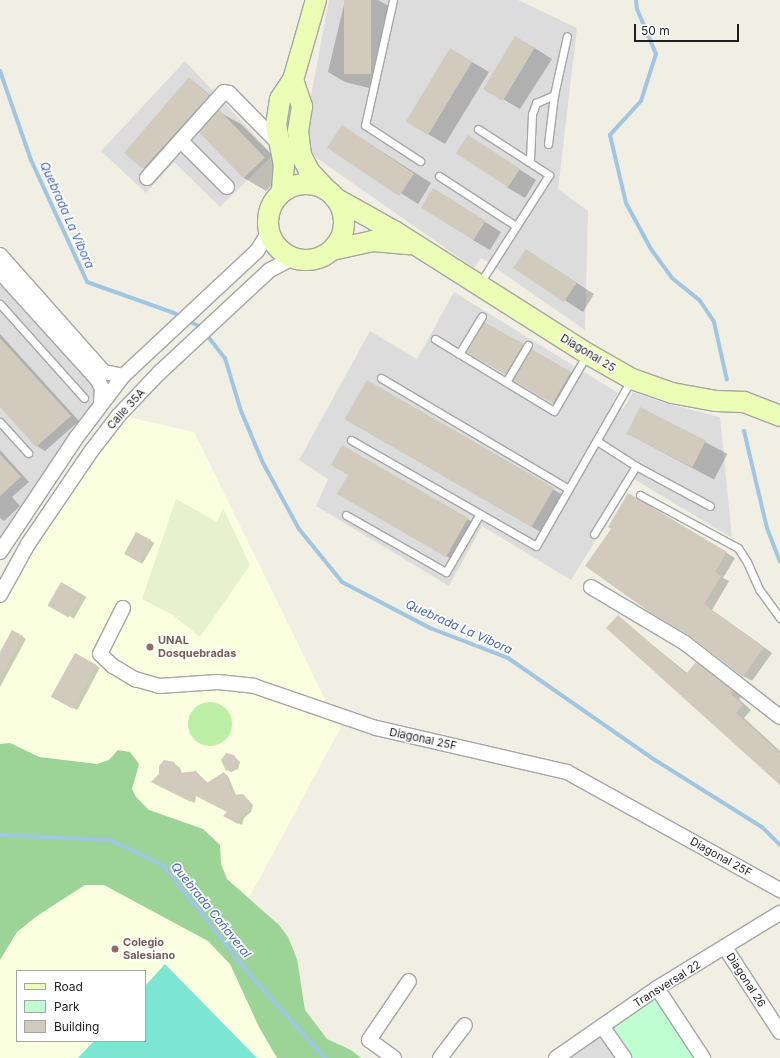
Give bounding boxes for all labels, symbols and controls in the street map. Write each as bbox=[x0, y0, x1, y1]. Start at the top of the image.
scale bar bbox=[636, 16, 741, 42]
text: 50 m bbox=[641, 23, 670, 38]
water label: Quebrada La Vibora bbox=[37, 159, 97, 271]
street label: Diagonal 25 bbox=[558, 331, 618, 375]
street label: Calle 35A bbox=[104, 386, 148, 432]
water label: Quebrada La Vibora bbox=[403, 597, 515, 657]
place label: UNAL Dosquebradas bbox=[158, 634, 236, 660]
marker: UNAL Dosquebradas bbox=[145, 642, 155, 652]
street label: Diagonal 25F bbox=[388, 725, 458, 753]
street label: Diagonal 25F bbox=[688, 835, 754, 879]
water label: Quebrada Cañaveral bbox=[168, 859, 254, 961]
place label: Colegio Salesiano bbox=[123, 936, 175, 962]
marker: Colegio Salesiano bbox=[110, 944, 120, 954]
street label: Diagonal 26 bbox=[724, 950, 768, 1010]
street label: Transversal 22 bbox=[631, 958, 703, 1010]
legend bbox=[16, 970, 146, 1042]
text: Road bbox=[54, 979, 83, 994]
text: Park bbox=[54, 999, 80, 1014]
text: Building bbox=[54, 1019, 99, 1034]

